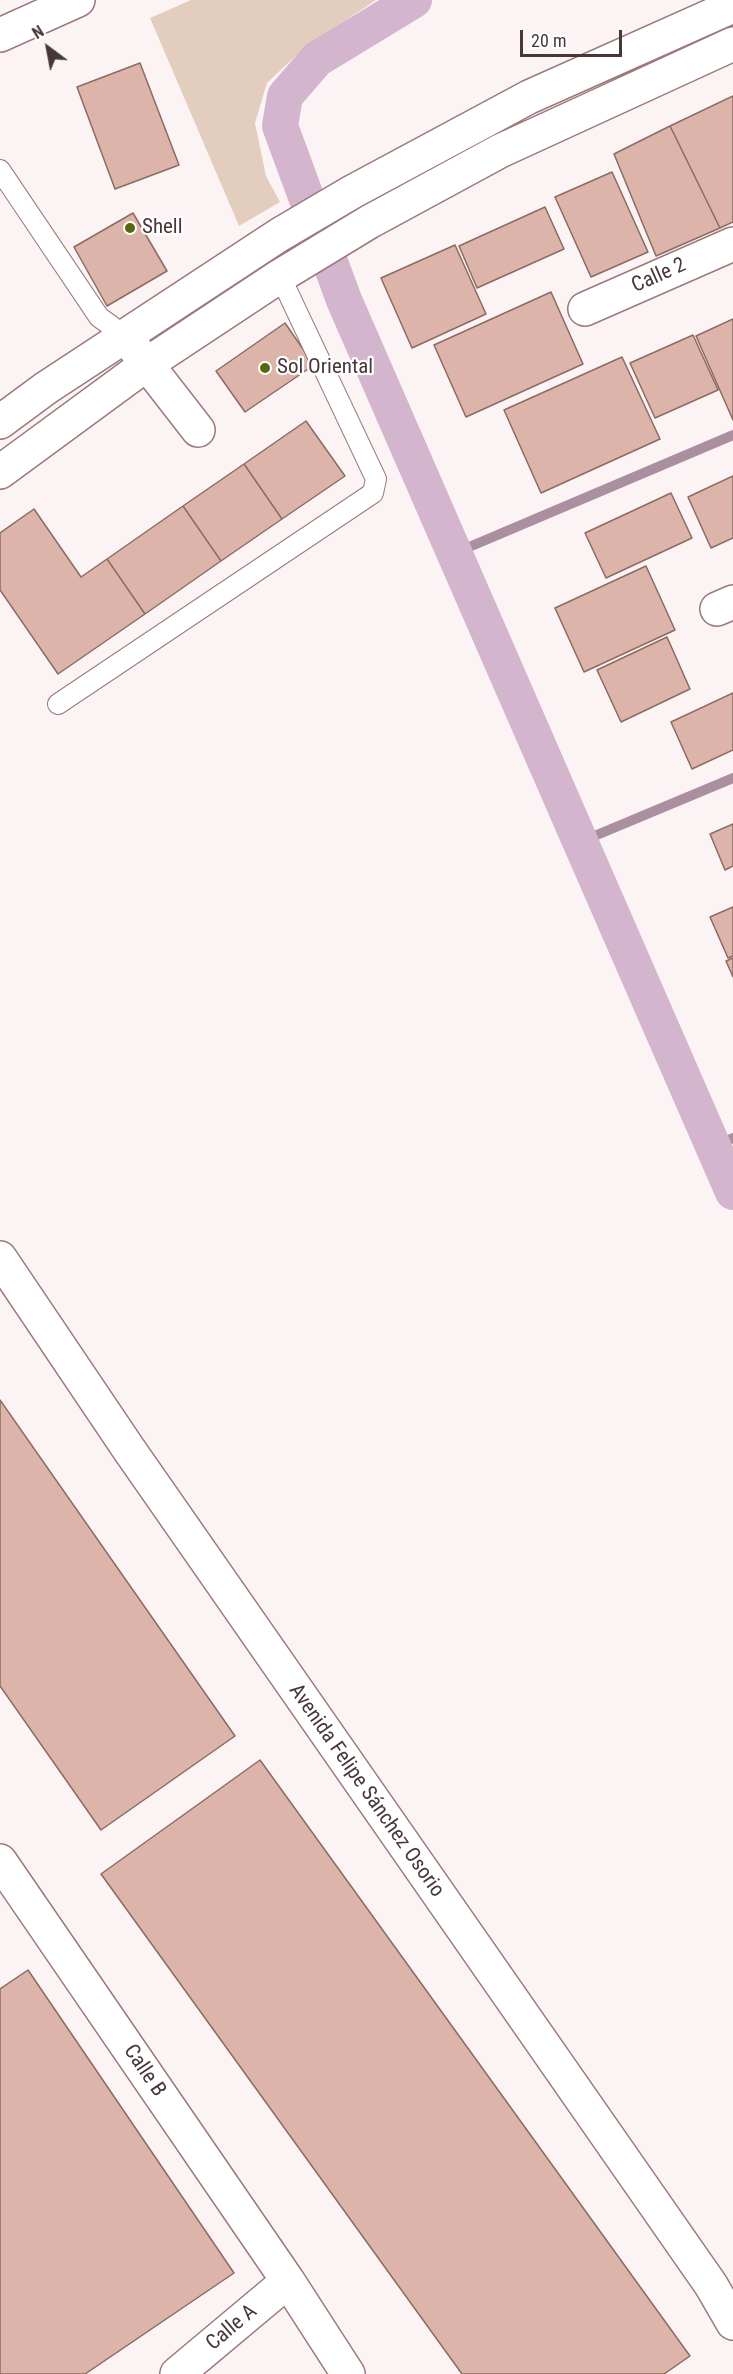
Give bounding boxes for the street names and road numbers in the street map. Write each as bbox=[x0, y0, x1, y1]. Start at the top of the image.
street label: Calle 2 bbox=[628, 253, 690, 299]
street label: Avenida Felipe Sánchez Osorio bbox=[283, 1680, 449, 1902]
street label: Calle B bbox=[117, 2040, 171, 2102]
street label: Calle A bbox=[202, 2300, 262, 2356]

